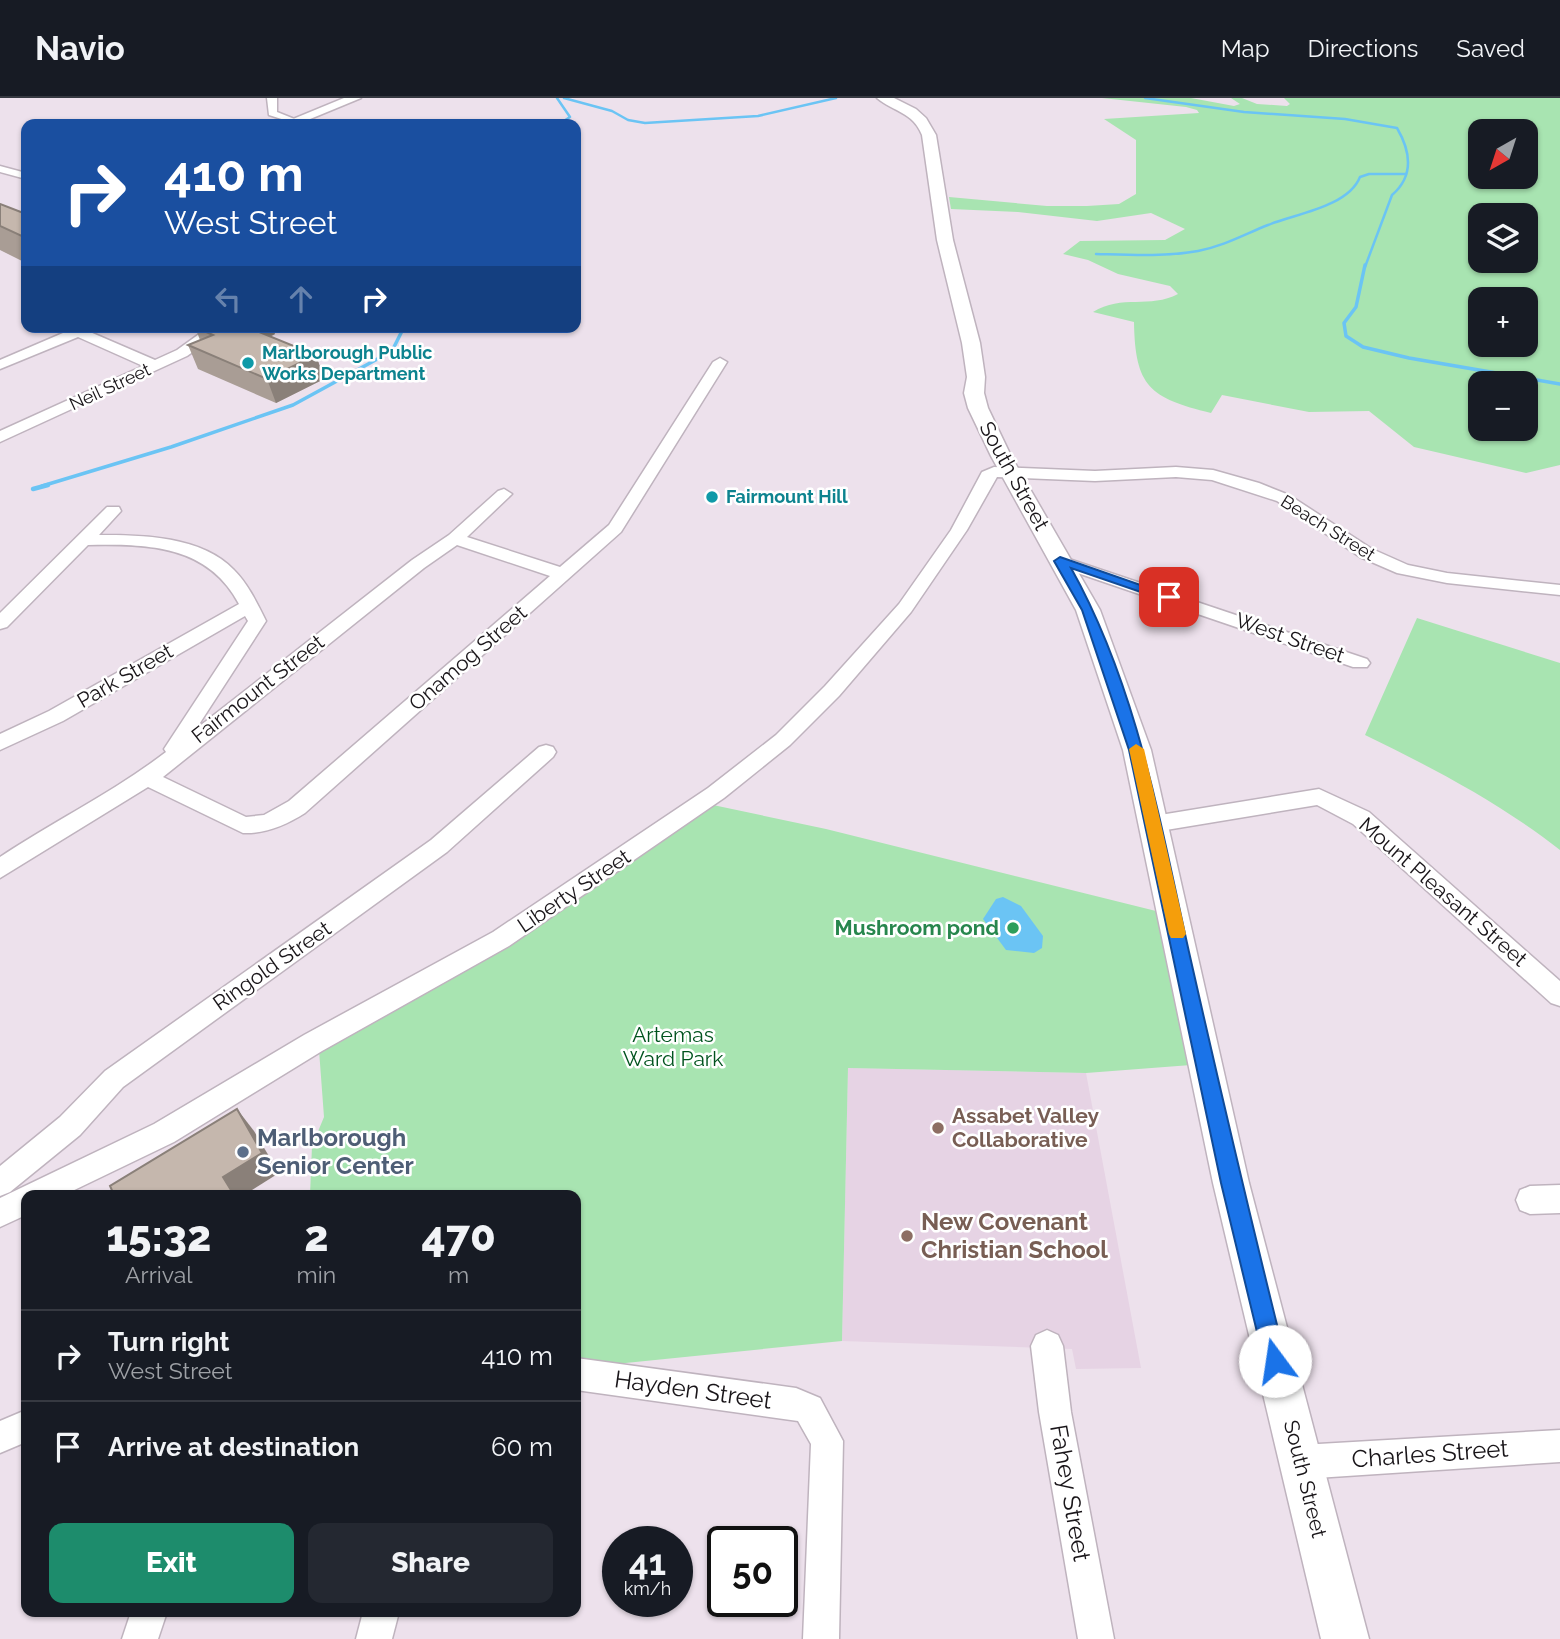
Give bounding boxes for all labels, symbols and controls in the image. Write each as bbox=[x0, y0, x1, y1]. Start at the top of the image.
text: Navio bbox=[35, 29, 125, 68]
text: Map bbox=[1221, 34, 1270, 63]
text: Directions bbox=[1308, 34, 1418, 63]
text: Saved bbox=[1456, 34, 1525, 63]
north arrow bbox=[1468, 119, 1538, 189]
map controls bbox=[1468, 119, 1538, 441]
text: 410 m bbox=[164, 145, 304, 202]
icon: right bbox=[49, 147, 140, 238]
button: layers bbox=[1468, 203, 1538, 273]
text: West Street bbox=[164, 204, 337, 241]
icon: left bbox=[209, 280, 247, 318]
icon: ahead bbox=[282, 280, 320, 318]
icon: right bbox=[355, 280, 393, 318]
button: + bbox=[1468, 287, 1538, 357]
place label: Marlborough Public Works Department bbox=[262, 342, 432, 384]
marker: Marlborough Public Works Department bbox=[240, 355, 256, 371]
street label: Neil Street bbox=[66, 359, 154, 414]
button: − bbox=[1468, 371, 1538, 441]
street label: South Street bbox=[974, 417, 1055, 535]
place label: Fairmount Hill bbox=[726, 486, 848, 507]
marker: Fairmount Hill bbox=[704, 489, 720, 505]
street label: Beach Street bbox=[1277, 490, 1379, 565]
pin bbox=[1139, 567, 1199, 627]
icon: arrive bbox=[1150, 578, 1188, 616]
street label: Onamog Street bbox=[404, 600, 532, 716]
street label: West Street bbox=[1232, 607, 1348, 668]
street label: Fairmount Street bbox=[186, 629, 329, 748]
street label: Park Street bbox=[72, 638, 177, 713]
street label: Mount Pleasant Street bbox=[1354, 812, 1533, 971]
street label: Liberty Street bbox=[512, 844, 635, 938]
place label: Mushroom pond bbox=[834, 915, 999, 940]
street label: Ringold Street bbox=[208, 916, 336, 1015]
marker: Mushroom pond bbox=[1005, 920, 1021, 936]
park label: Artemas Ward Park bbox=[623, 1022, 723, 1071]
place label: Assabet Valley Collaborative bbox=[952, 1103, 1100, 1152]
marker: Assabet Valley Collaborative bbox=[930, 1120, 946, 1136]
place label: Marlborough Senior Center bbox=[257, 1123, 414, 1180]
marker: Marlborough Senior Center bbox=[235, 1144, 251, 1160]
place label: New Covenant Christian School bbox=[921, 1207, 1108, 1264]
text: 15:32 bbox=[106, 1212, 211, 1261]
text: 2 bbox=[304, 1212, 329, 1261]
text: 470 bbox=[421, 1212, 496, 1261]
marker: New Covenant Christian School bbox=[899, 1228, 915, 1244]
text: Arrival bbox=[125, 1261, 193, 1288]
text: min bbox=[297, 1261, 336, 1288]
text: m bbox=[448, 1261, 469, 1288]
position arrow bbox=[1238, 1324, 1312, 1398]
text: Turn right bbox=[108, 1327, 229, 1357]
icon: right bbox=[49, 1337, 87, 1375]
text: 410 m bbox=[481, 1341, 553, 1371]
text: West Street bbox=[108, 1357, 232, 1384]
street label: Hayden Street bbox=[613, 1364, 774, 1415]
street label: South Street bbox=[1279, 1417, 1332, 1540]
street label: Fahey Street bbox=[1044, 1422, 1097, 1564]
icon: arrive bbox=[49, 1428, 87, 1466]
text: Arrive at destination bbox=[108, 1432, 359, 1462]
text: 60 m bbox=[491, 1432, 553, 1462]
street label: Charles Street bbox=[1351, 1434, 1509, 1473]
button: Exit bbox=[49, 1523, 294, 1603]
button: Share bbox=[308, 1523, 553, 1603]
speed limit sign: 50 bbox=[707, 1526, 798, 1617]
text: 41 bbox=[629, 1542, 666, 1583]
text: km/h bbox=[624, 1578, 671, 1599]

